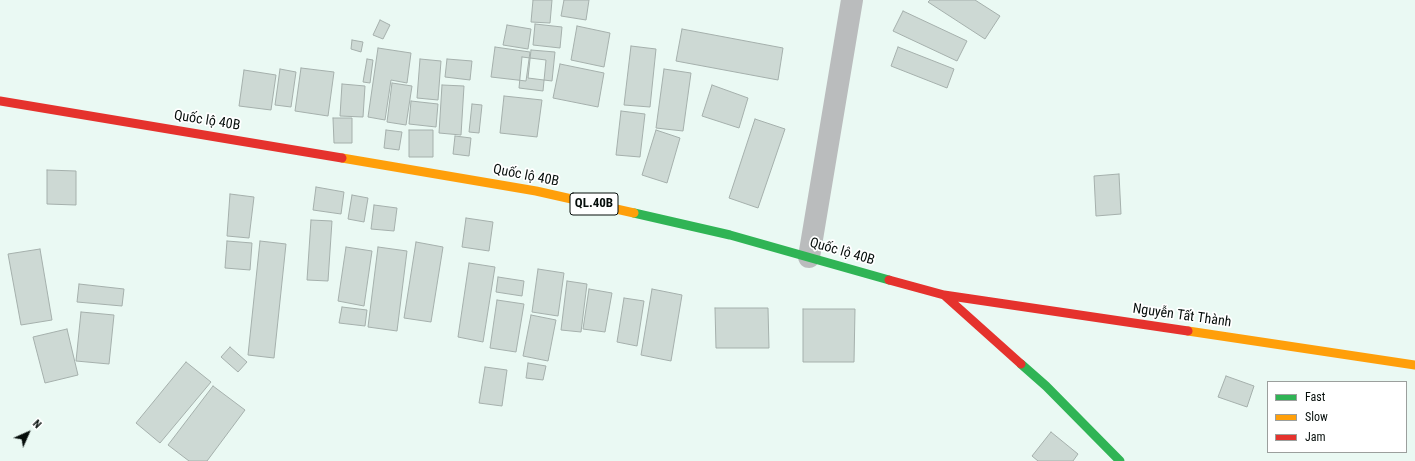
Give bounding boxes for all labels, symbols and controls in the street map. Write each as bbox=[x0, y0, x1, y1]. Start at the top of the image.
street label: Quốc lộ 40B bbox=[173, 107, 241, 135]
street label: Quốc lộ 40B bbox=[492, 161, 560, 191]
road number: QL.40B bbox=[570, 193, 618, 215]
street label: Quốc lộ 40B bbox=[808, 235, 876, 269]
street label: Nguyễn Tất Thành bbox=[1132, 301, 1232, 331]
legend bbox=[1267, 381, 1407, 453]
text: Fast bbox=[1305, 390, 1325, 404]
text: Slow bbox=[1305, 410, 1328, 424]
north arrow bbox=[8, 413, 48, 453]
text: N bbox=[30, 417, 44, 431]
text: Jam bbox=[1305, 430, 1326, 444]

